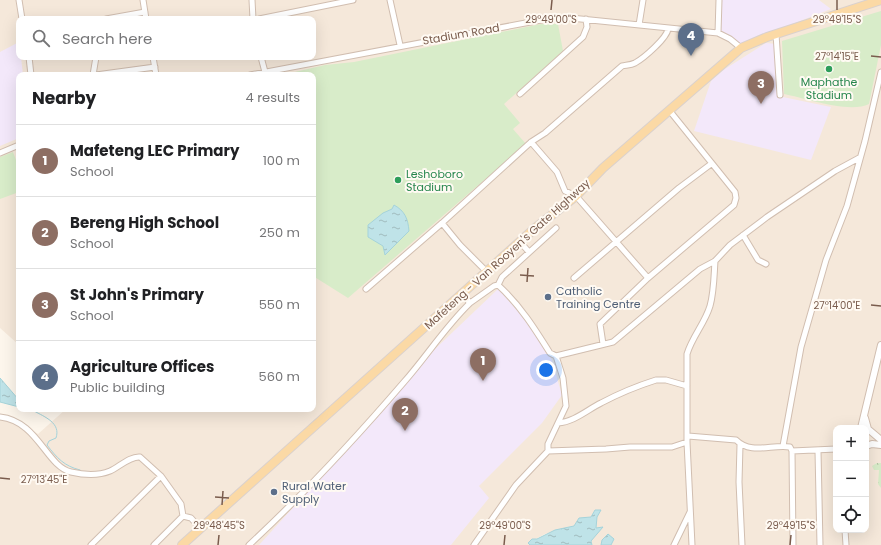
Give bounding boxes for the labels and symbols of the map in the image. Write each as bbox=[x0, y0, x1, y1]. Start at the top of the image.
text: 29°49'00"S bbox=[525, 12, 577, 27]
text: 29°49'15"S bbox=[813, 12, 861, 27]
street label: Stadium Road bbox=[421, 19, 501, 49]
pin: 4 bbox=[678, 23, 704, 56]
text: 27°14'15"E bbox=[815, 49, 859, 64]
marker: Maphathe Stadium bbox=[824, 64, 834, 74]
pin: 3 bbox=[748, 71, 774, 104]
place label: Maphathe Stadium bbox=[801, 74, 858, 103]
place label: Leshoboro Stadium bbox=[406, 166, 463, 195]
marker: Leshoboro Stadium bbox=[393, 175, 403, 185]
street label: Mafeteng - Van Rooyen's Gate Highway bbox=[421, 175, 594, 333]
place label: Catholic Training Centre bbox=[556, 283, 641, 312]
marker: Catholic Training Centre bbox=[543, 292, 553, 302]
text: 27°14'00"E bbox=[814, 298, 861, 313]
pin: 1 bbox=[470, 348, 496, 381]
your location bbox=[536, 360, 556, 380]
pin: 2 bbox=[392, 398, 418, 431]
text: 27°13'45"E bbox=[21, 472, 67, 487]
place label: Rural Water Supply bbox=[282, 478, 346, 507]
marker: Rural Water Supply bbox=[269, 487, 279, 497]
text: 29°48'45"S bbox=[193, 518, 245, 533]
text: 29°49'00"S bbox=[479, 518, 531, 533]
text: 29°49'15"S bbox=[767, 518, 815, 533]

